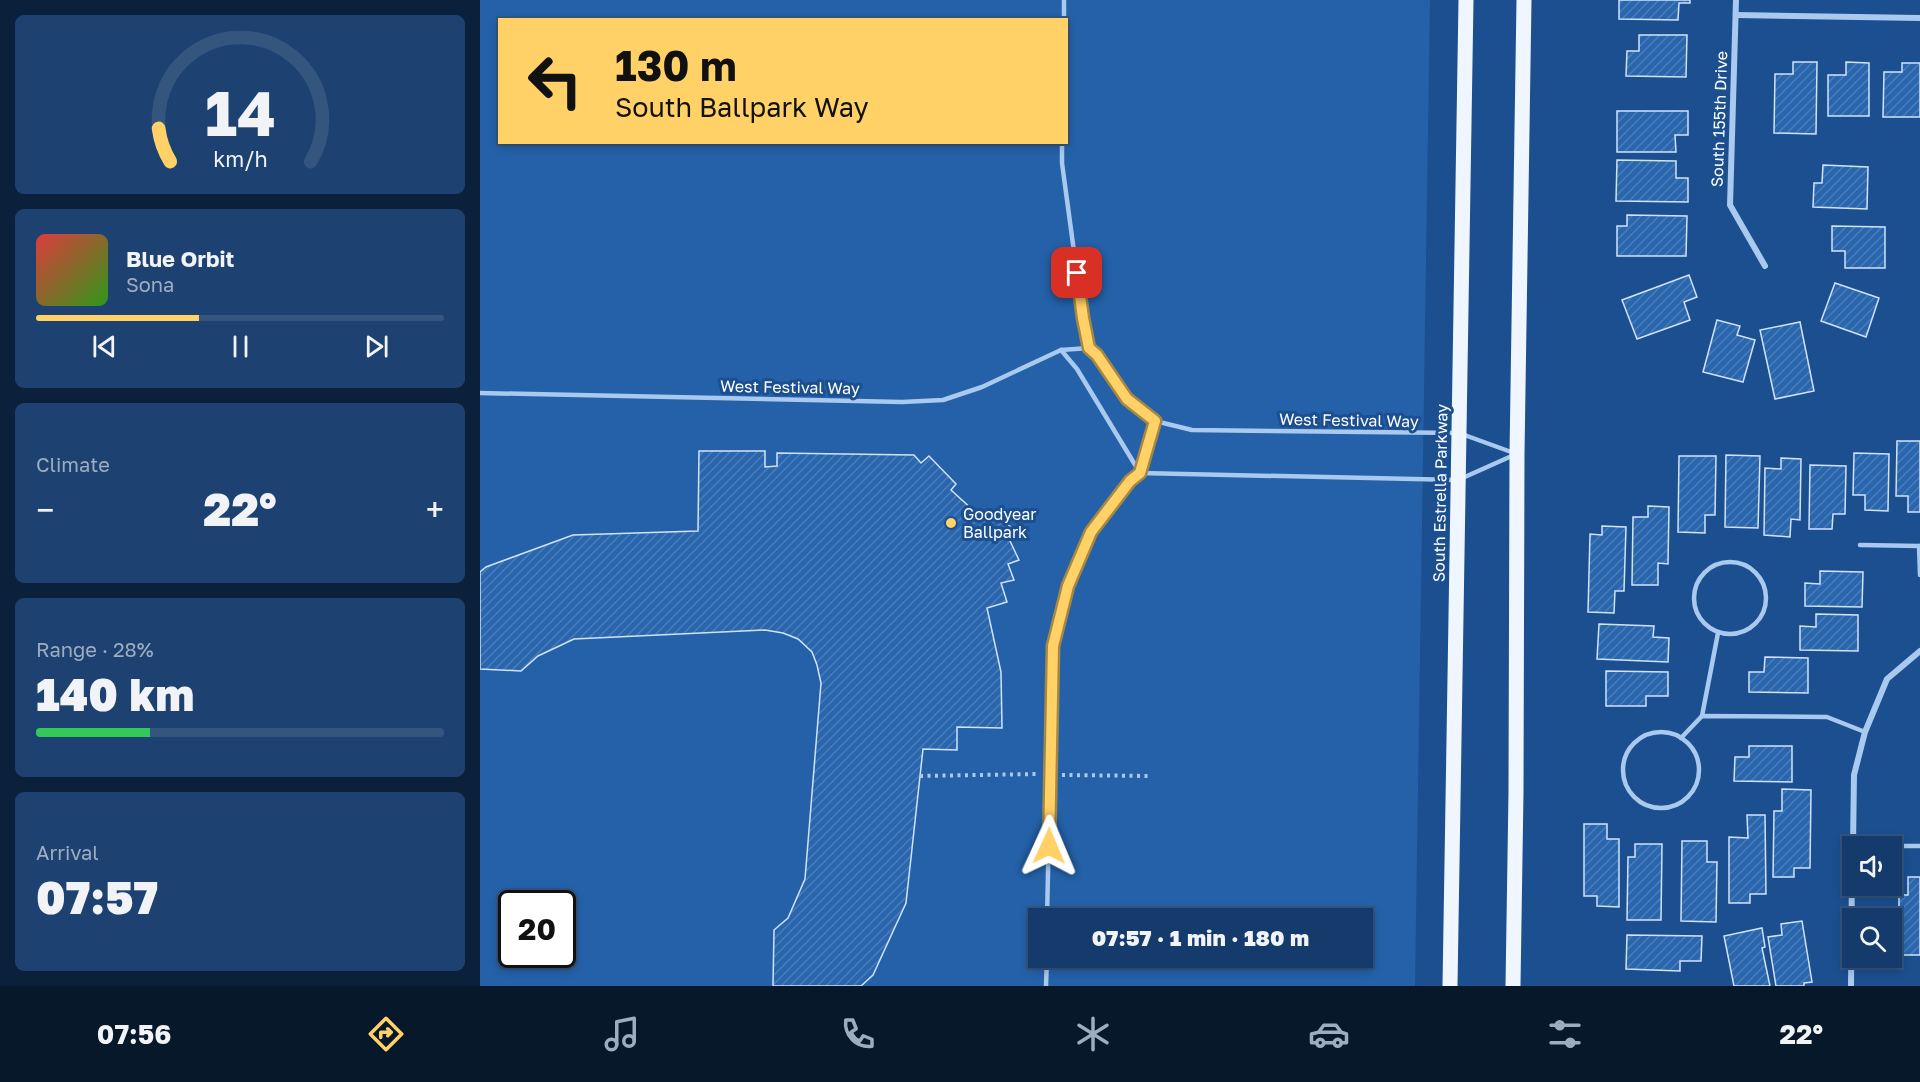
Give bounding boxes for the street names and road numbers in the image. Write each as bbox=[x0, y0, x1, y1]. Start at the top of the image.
street label: South 155th Drive bbox=[1707, 51, 1731, 187]
street label: West Festival Way bbox=[720, 376, 860, 398]
street label: South Estrella Parkway bbox=[1428, 404, 1452, 582]
street label: West Festival Way bbox=[1279, 409, 1419, 431]

